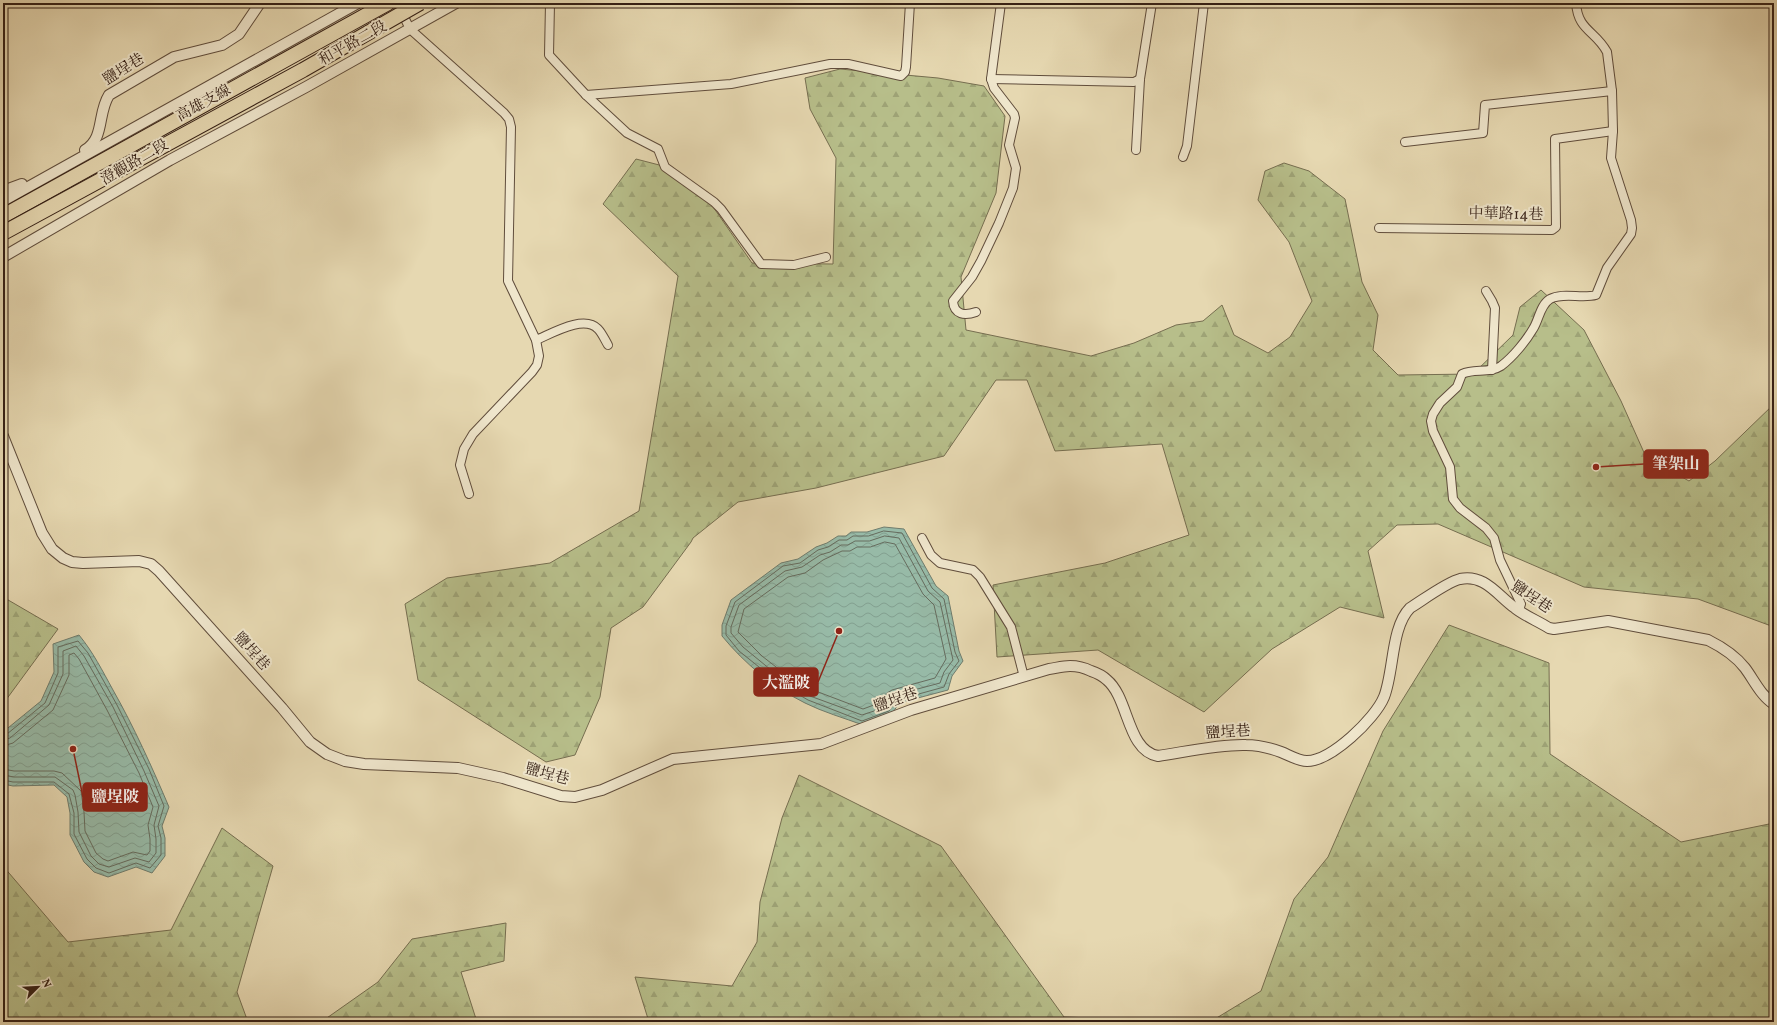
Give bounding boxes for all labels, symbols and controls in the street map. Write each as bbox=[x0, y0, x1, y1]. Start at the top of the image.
street label: 和平路二段 bbox=[315, 17, 391, 71]
street label: 鹽埕巷 bbox=[99, 49, 149, 91]
street label: 高雄支線 bbox=[173, 80, 235, 128]
street label: 澄觀路二段 bbox=[97, 135, 173, 191]
street label: 中華路14巷 bbox=[1468, 204, 1544, 226]
callout: 筆架山 bbox=[1644, 450, 1708, 478]
text: 筆架山 bbox=[1652, 454, 1700, 476]
street label: 鹽埕巷 bbox=[1506, 577, 1556, 619]
street label: 鹽埕巷 bbox=[228, 628, 274, 676]
callout: 大濫陂 bbox=[754, 668, 818, 696]
text: 大濫陂 bbox=[762, 673, 810, 695]
street label: 鹽埕巷 bbox=[871, 684, 921, 718]
street label: 鹽埕巷 bbox=[1205, 721, 1251, 745]
street label: 鹽埕巷 bbox=[523, 759, 571, 791]
callout: 鹽埕陂 bbox=[83, 783, 147, 811]
text: 鹽埕陂 bbox=[91, 787, 139, 809]
north arrow bbox=[18, 967, 58, 1007]
text: N bbox=[37, 977, 54, 990]

